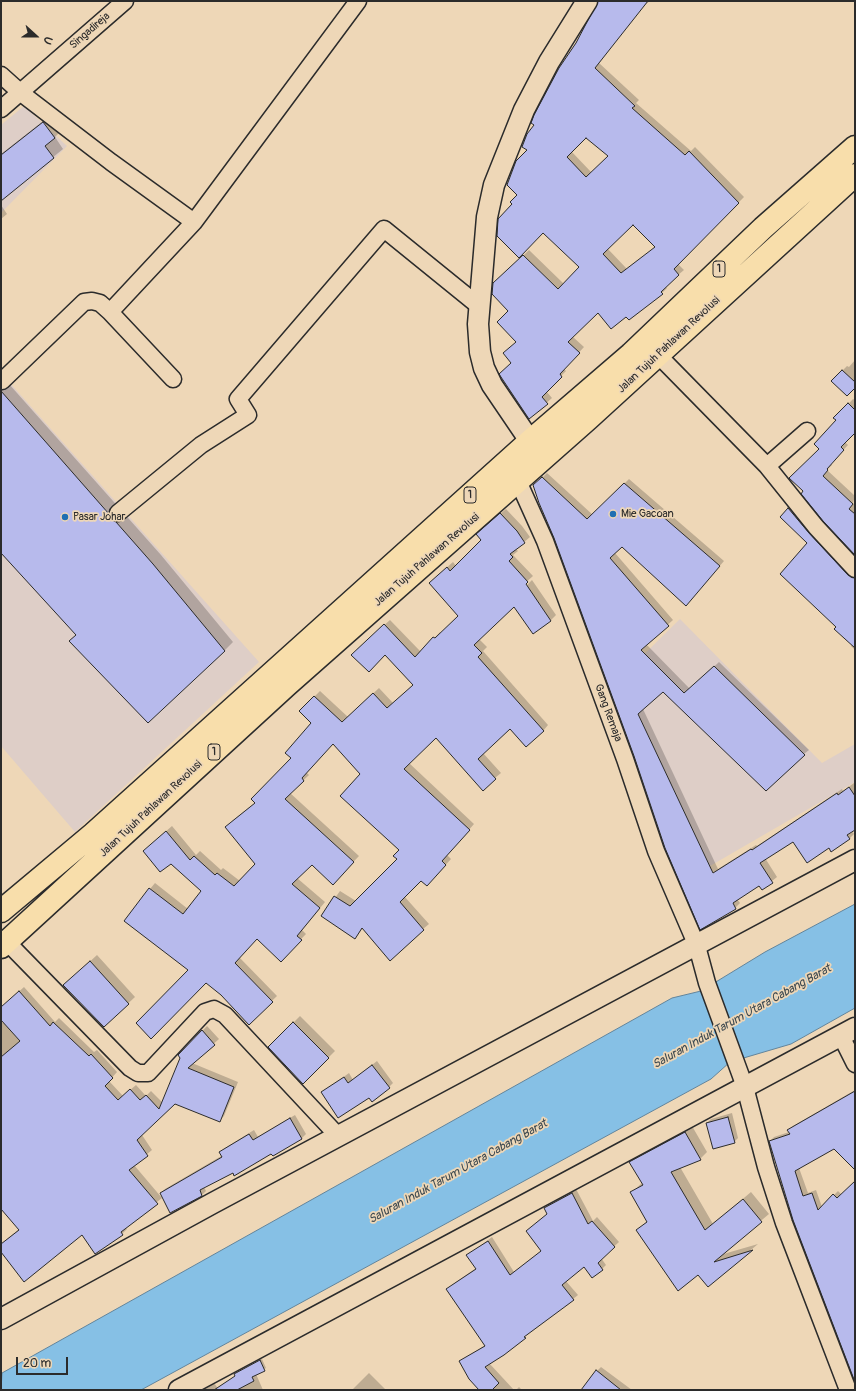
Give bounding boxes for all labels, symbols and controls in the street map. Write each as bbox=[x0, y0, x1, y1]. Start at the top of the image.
street label: Singadireja bbox=[67, 10, 113, 52]
north arrow bbox=[16, 16, 56, 56]
text: U bbox=[40, 35, 55, 46]
road number: 1 bbox=[713, 261, 725, 277]
street label: Jalan Tujuh Pahlawan Revolusi bbox=[615, 294, 723, 396]
road number: 1 bbox=[464, 487, 476, 503]
place label: Mie Gacoan bbox=[621, 507, 674, 521]
marker: Mie Gacoan bbox=[608, 509, 618, 519]
place label: Pasar Johar bbox=[73, 510, 125, 524]
street label: Jalan Tujuh Pahlawan Revolusi bbox=[372, 511, 482, 609]
marker: Pasar Johar bbox=[60, 512, 70, 522]
street label: Gang Remaja bbox=[591, 682, 625, 744]
road number: 1 bbox=[208, 744, 220, 760]
street label: Jalan Tujuh Pahlawan Revolusi bbox=[97, 758, 205, 860]
water label: Saluran Induk Tarum Utara Cabang Barat bbox=[650, 962, 834, 1072]
water label: Saluran Induk Tarum Utara Cabang Barat bbox=[366, 1117, 550, 1227]
scale bar bbox=[18, 1349, 70, 1375]
text: 20 m bbox=[23, 1356, 51, 1371]

